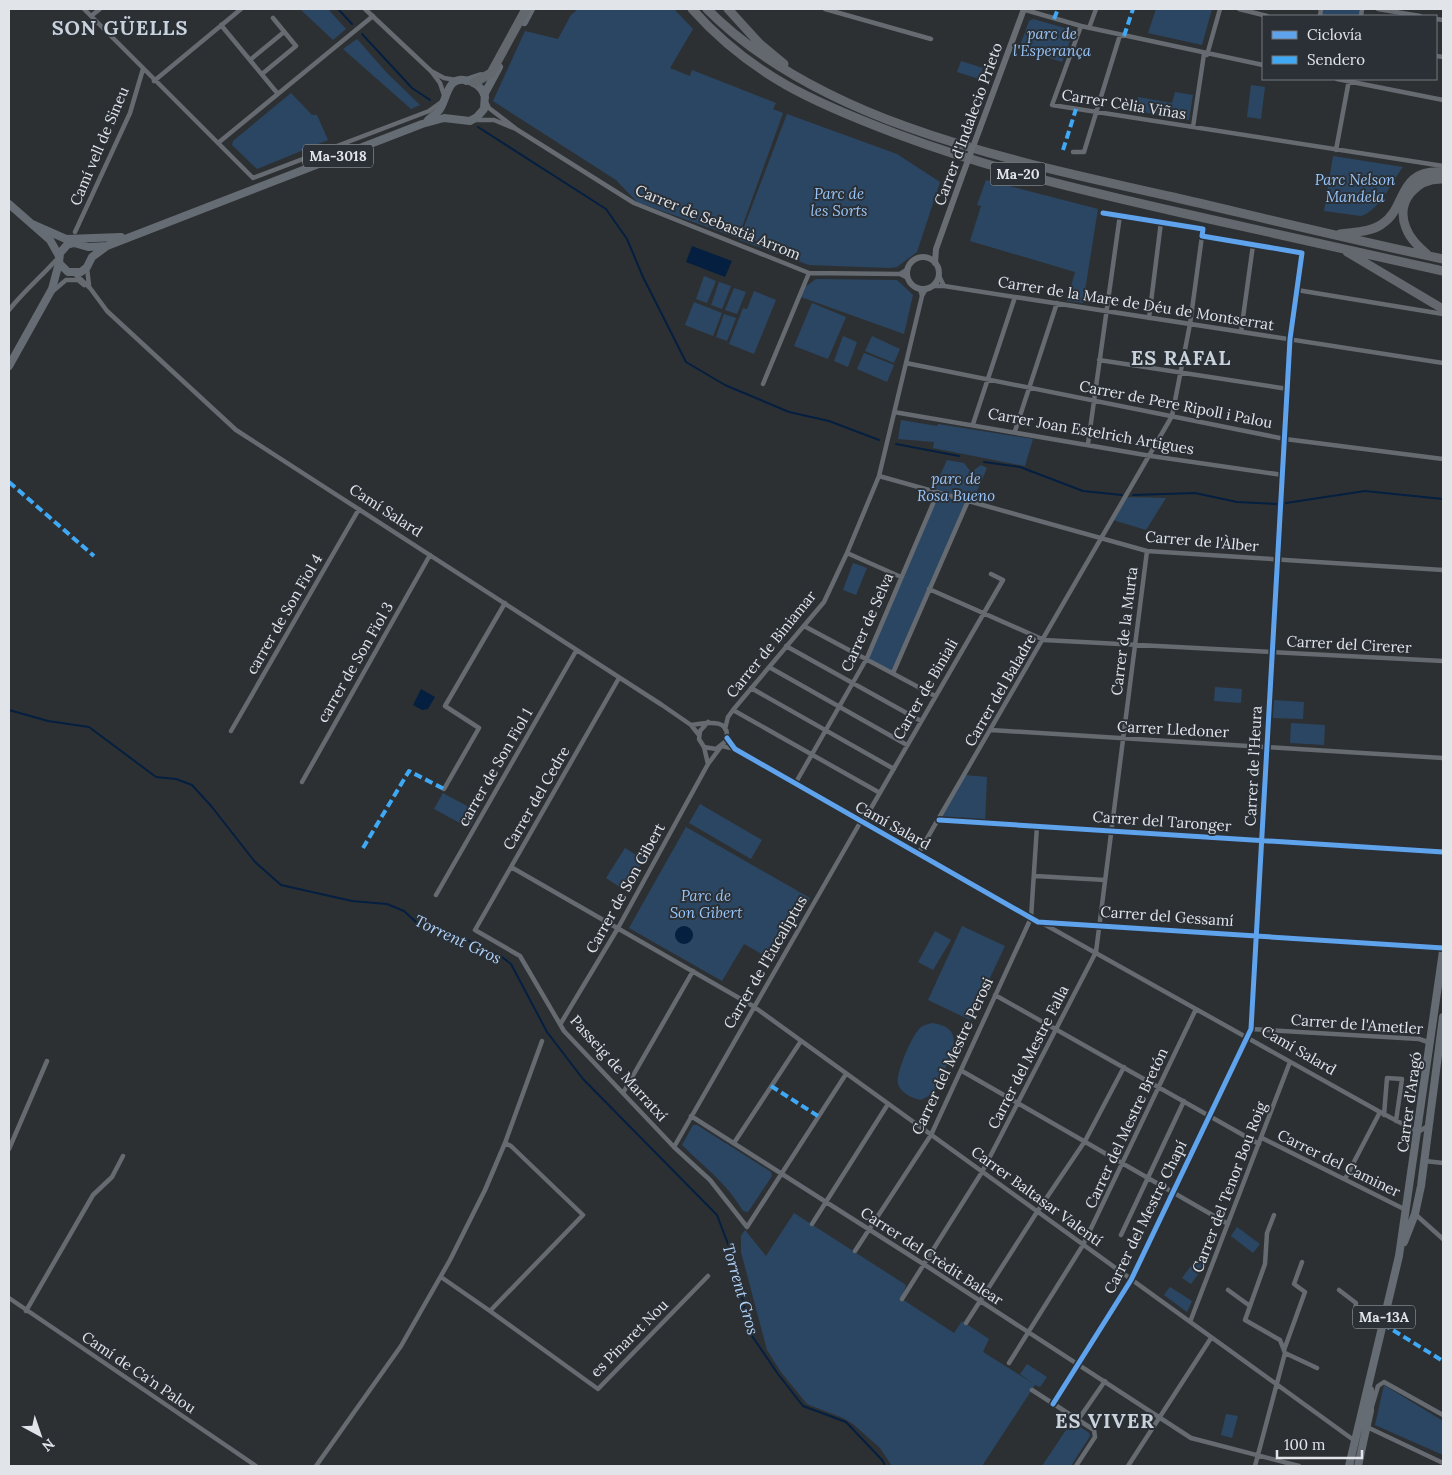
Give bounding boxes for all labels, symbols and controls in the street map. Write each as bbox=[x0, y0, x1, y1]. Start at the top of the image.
district label: SON GÜELLS bbox=[52, 15, 188, 40]
legend bbox=[1262, 15, 1437, 80]
park label: parc de l'Esperança bbox=[1013, 24, 1092, 60]
text: Ciclovía bbox=[1307, 25, 1362, 44]
street label: Carrer d'Indalecio Prieto bbox=[930, 40, 1006, 208]
text: Sendero bbox=[1307, 50, 1365, 69]
street label: Camí vell de Sineu bbox=[65, 84, 133, 208]
street label: Carrer Cèlia Viñas bbox=[1060, 85, 1188, 123]
road number: Ma-3018 bbox=[303, 144, 373, 168]
road number: Ma-20 bbox=[990, 162, 1046, 185]
park label: Parc Nelson Mandela bbox=[1315, 170, 1396, 206]
street label: Carrer de Sebastià Arrom bbox=[632, 180, 804, 264]
park label: Parc de les Sorts bbox=[811, 184, 867, 220]
street label: Carrer de la Mare de Déu de Montserrat bbox=[997, 272, 1276, 334]
district label: ES RAFAL bbox=[1131, 345, 1231, 370]
street label: Carrer de Pere Ripoll i Palou bbox=[1078, 376, 1274, 432]
street label: Carrer Joan Estelrich Artigues bbox=[986, 403, 1196, 459]
park label: parc de Rosa Bueno bbox=[917, 469, 995, 505]
street label: Camí Salard bbox=[346, 479, 426, 541]
street label: Carrer de l'Àlber bbox=[1144, 527, 1260, 555]
street label: carrer de Son Fiol 4 bbox=[242, 550, 326, 678]
street label: Carrer de la Murta bbox=[1107, 565, 1141, 696]
street label: Carrer de Selva bbox=[837, 569, 897, 675]
street label: Carrer de Biniamar bbox=[722, 586, 821, 702]
street label: carrer de Son Fiol 3 bbox=[313, 598, 397, 726]
street label: Carrer del Baladre bbox=[960, 630, 1040, 750]
street label: Carrer del Cirerer bbox=[1286, 631, 1412, 657]
street label: Carrer de Biniali bbox=[888, 635, 962, 743]
street label: carrer de Son Fiol 1 bbox=[453, 705, 537, 829]
street label: Carrer de l'Heura bbox=[1240, 705, 1266, 827]
street label: Carrer Lledoner bbox=[1117, 717, 1230, 741]
street label: Carrer del Cedre bbox=[499, 743, 573, 853]
street label: Camí Salard bbox=[852, 797, 934, 853]
street label: Carrer del Taronger bbox=[1092, 807, 1232, 835]
street label: Carrer de Son Gibert bbox=[581, 819, 669, 956]
park label: Parc de Son Gibert bbox=[670, 886, 743, 922]
street label: Carrer de l'Eucaliptus bbox=[719, 892, 811, 1032]
street label: Carrer del Gessamí bbox=[1100, 902, 1234, 930]
water label: Torrent Gros bbox=[411, 910, 505, 968]
street label: Carrer del Mestre Perosi bbox=[907, 974, 997, 1138]
street label: Carrer del Mestre Falla bbox=[983, 982, 1073, 1132]
street label: Carrer de l'Ametler bbox=[1290, 1010, 1424, 1038]
street label: Passeig de Marratxí bbox=[566, 1011, 672, 1125]
street label: Camí Salard bbox=[1258, 1021, 1340, 1079]
street label: Carrer del Mestre Bretón bbox=[1080, 1045, 1172, 1211]
street label: Carrer d'Aragó bbox=[1393, 1050, 1426, 1154]
street label: Carrer del Tenor Bou Roig bbox=[1188, 1098, 1271, 1275]
street label: Carrer del Caminer bbox=[1274, 1125, 1404, 1201]
street label: Carrer del Mestre Chapí bbox=[1100, 1137, 1190, 1297]
street label: Carrer Baltasar Valentí bbox=[968, 1142, 1106, 1250]
street label: Carrer del Crèdit Balear bbox=[857, 1203, 1007, 1310]
water label: Torrent Gros bbox=[718, 1241, 764, 1337]
street label: es Pinaret Nou bbox=[586, 1295, 672, 1381]
road number: Ma-13A bbox=[1353, 1305, 1415, 1328]
street label: Camí de Ca'n Palou bbox=[78, 1327, 200, 1417]
district label: ES VIVER bbox=[1055, 1408, 1155, 1433]
north arrow bbox=[15, 1410, 65, 1460]
scale bar bbox=[1277, 1428, 1362, 1460]
text: N bbox=[38, 1435, 58, 1455]
text: 100 m bbox=[1284, 1435, 1325, 1454]

